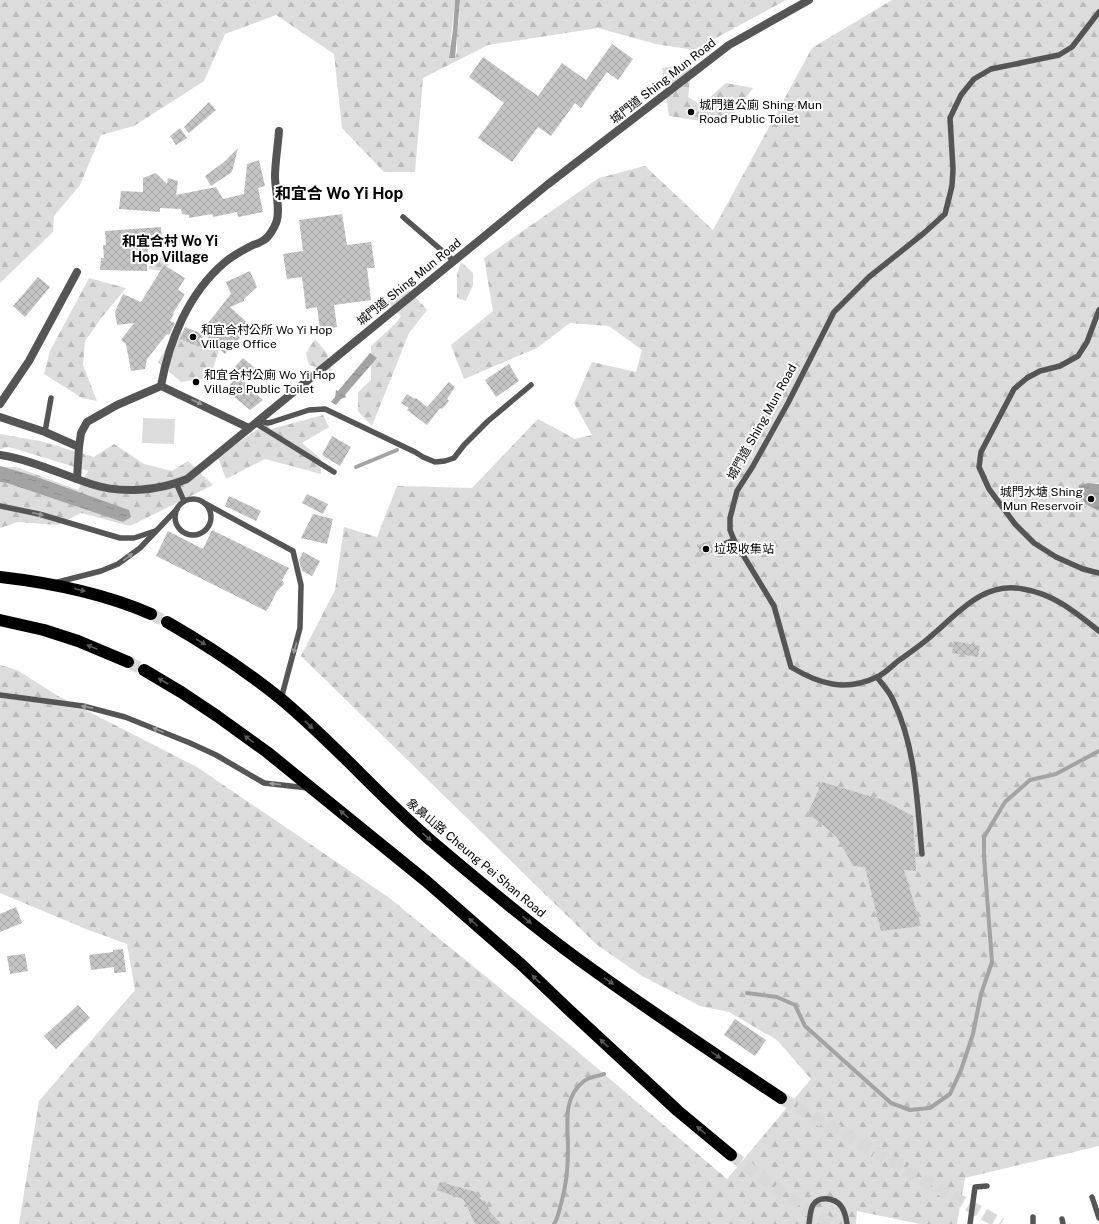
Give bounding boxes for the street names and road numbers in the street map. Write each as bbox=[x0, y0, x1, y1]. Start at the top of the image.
street label: 城門道 Shing Mun Road bbox=[607, 35, 719, 127]
street label: 城門道 Shing Mun Road bbox=[354, 236, 464, 328]
street label: 城門道 Shing Mun Road bbox=[724, 362, 800, 482]
street label: 象鼻山路 Cheung Pei Shan Road bbox=[404, 796, 548, 920]

